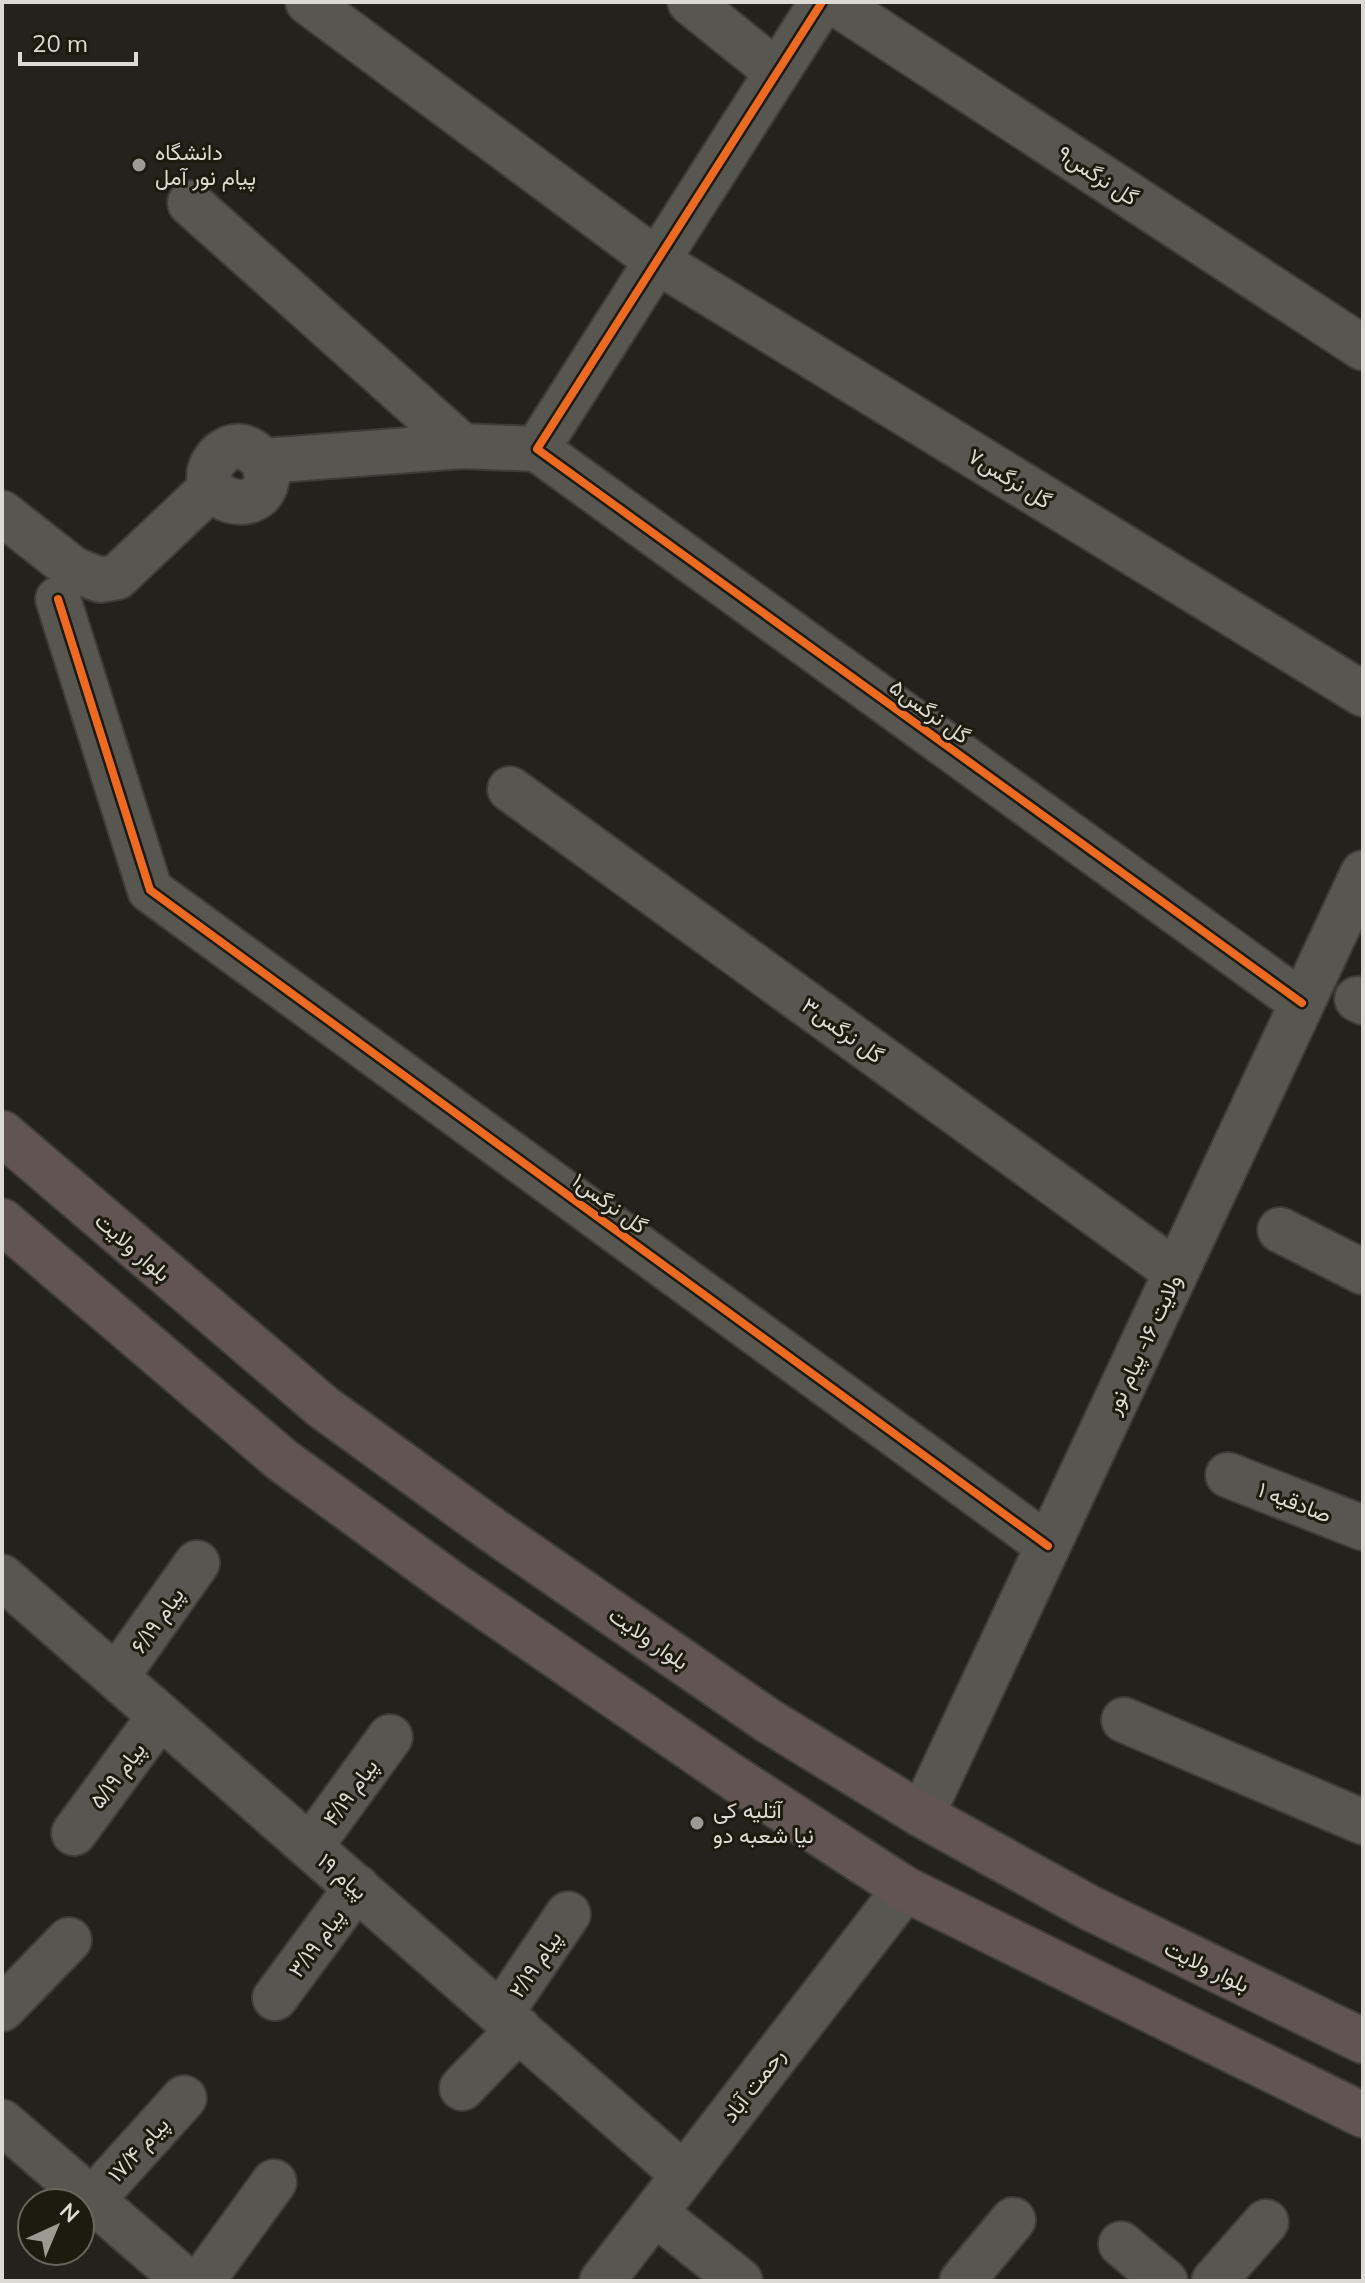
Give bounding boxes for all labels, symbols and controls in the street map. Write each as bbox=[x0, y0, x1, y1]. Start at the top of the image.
scale bar bbox=[20, 16, 136, 66]
text: 20 m bbox=[32, 28, 88, 58]
place label: دانشگاه پیام نور آمل bbox=[155, 138, 256, 192]
street label: گل نرگس۹ bbox=[1052, 139, 1144, 212]
marker: دانشگاه پیام نور آمل bbox=[130, 156, 148, 174]
street label: گل نرگس۷ bbox=[963, 442, 1057, 515]
street label: گل نرگس۵ bbox=[884, 672, 976, 750]
street label: گل نرگس۳ bbox=[797, 991, 890, 1069]
street label: گل نرگس۱ bbox=[567, 1166, 653, 1240]
street label: بلوار ولایت bbox=[89, 1207, 177, 1287]
street label: ولایت ۱۶- پیام نور bbox=[1098, 1270, 1189, 1420]
street label: صادقیه ۱ bbox=[1254, 1475, 1336, 1529]
street label: پیام ۶/۱۹ bbox=[124, 1582, 191, 1659]
street label: بلوار ولایت bbox=[604, 1600, 694, 1676]
street label: پیام ۵/۱۹ bbox=[83, 1736, 152, 1815]
street label: پیام ۴/۱۹ bbox=[316, 1753, 384, 1832]
place label: آتلیه کی نیا شعبه دو bbox=[713, 1796, 814, 1849]
marker: آتلیه کی نیا شعبه دو bbox=[688, 1814, 706, 1832]
street label: پیام ۱۹ bbox=[312, 1847, 374, 1906]
street label: پیام ۳/۱۹ bbox=[282, 1903, 351, 1983]
street label: پیام ۲/۱۹ bbox=[502, 1925, 568, 2003]
street label: بلوار ولایت bbox=[1160, 1933, 1254, 1999]
street label: رحمت آباد bbox=[715, 2042, 791, 2128]
street label: پیام ۱۷/۴ bbox=[101, 2111, 175, 2188]
north arrow bbox=[16, 2187, 96, 2267]
text: N bbox=[54, 2197, 86, 2228]

